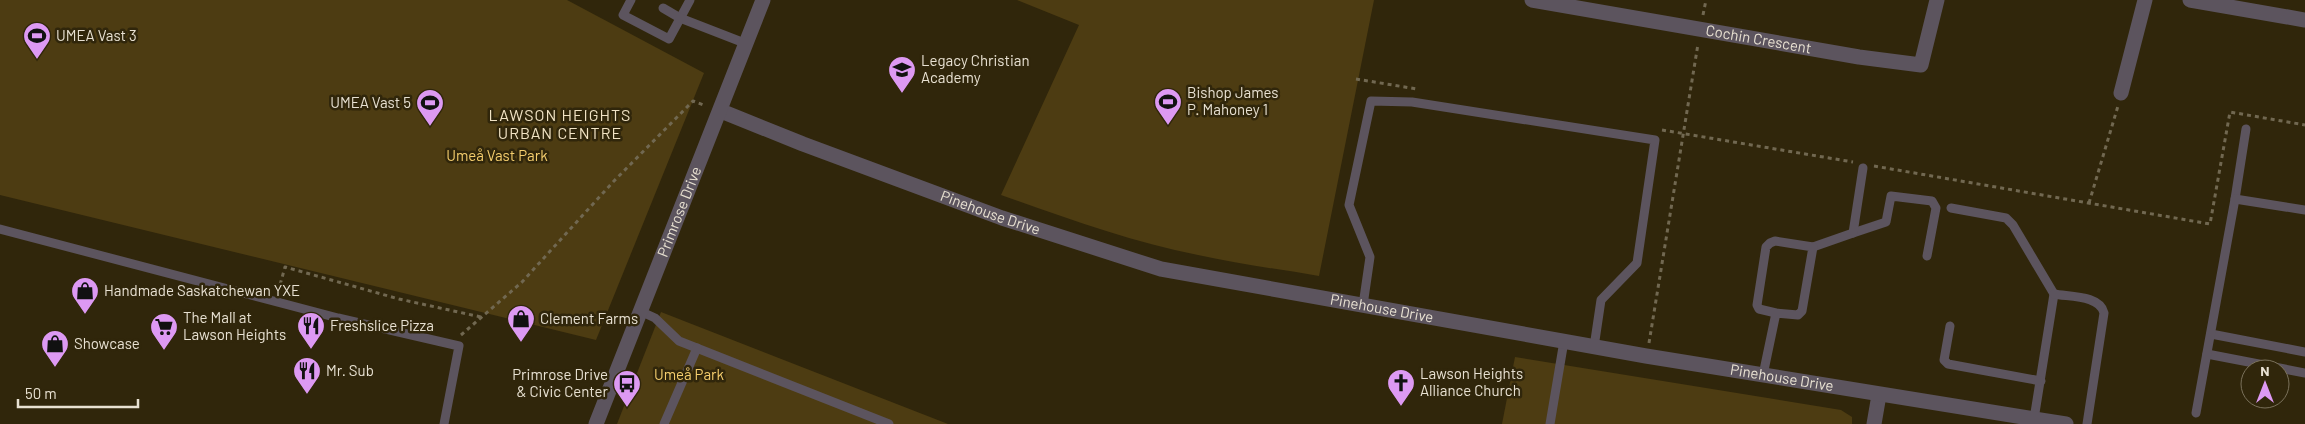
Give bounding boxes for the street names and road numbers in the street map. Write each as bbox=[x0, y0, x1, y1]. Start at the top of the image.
street label: Cochin Crescent bbox=[1704, 20, 1813, 57]
street label: Primrose Drive bbox=[653, 164, 705, 259]
street label: Pinehouse Drive bbox=[938, 186, 1043, 238]
street label: Pinehouse Drive bbox=[1329, 290, 1435, 326]
street label: Pinehouse Drive bbox=[1729, 360, 1835, 394]

